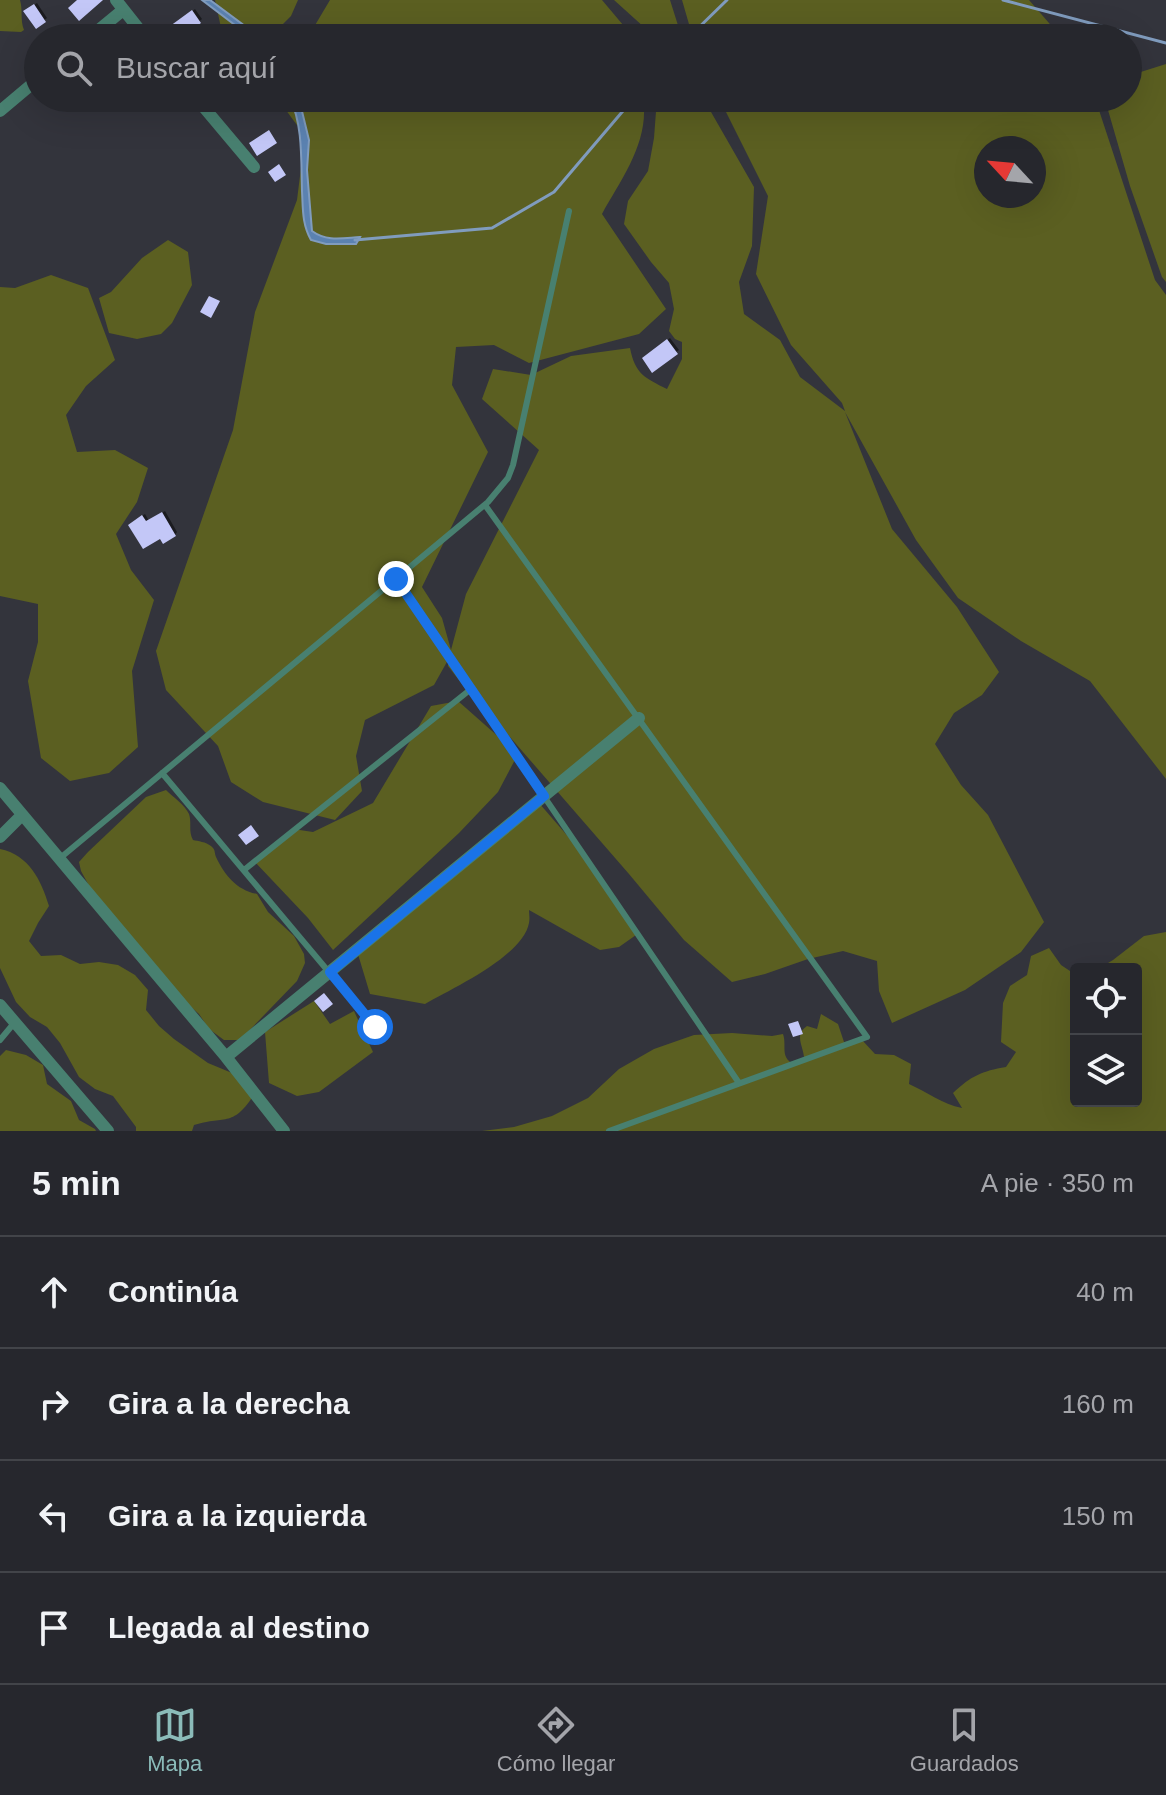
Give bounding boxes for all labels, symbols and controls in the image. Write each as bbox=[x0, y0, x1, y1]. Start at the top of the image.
search box bbox=[24, 24, 1142, 112]
icon: search bbox=[52, 46, 96, 90]
text: Buscar aquí bbox=[116, 51, 276, 84]
north arrow bbox=[974, 136, 1046, 208]
route end bbox=[378, 561, 414, 597]
map controls bbox=[1070, 963, 1142, 1107]
button: locate bbox=[1070, 963, 1142, 1035]
route start bbox=[357, 1009, 393, 1045]
button: layers bbox=[1070, 1035, 1142, 1107]
text: 5 min bbox=[32, 1164, 121, 1202]
text: A pie · 350 m bbox=[981, 1168, 1134, 1198]
icon: ahead bbox=[32, 1270, 76, 1314]
text: Continúa bbox=[108, 1275, 238, 1308]
text: 40 m bbox=[1076, 1277, 1134, 1307]
icon: right bbox=[32, 1382, 76, 1426]
text: Gira a la derecha bbox=[108, 1387, 350, 1420]
text: 160 m bbox=[1062, 1389, 1134, 1419]
icon: left bbox=[32, 1494, 76, 1538]
text: Gira a la izquierda bbox=[108, 1499, 366, 1532]
text: 150 m bbox=[1062, 1501, 1134, 1531]
icon: arrive bbox=[32, 1606, 76, 1650]
text: Llegada al destino bbox=[108, 1611, 370, 1644]
tab: Mapa bbox=[147, 1703, 202, 1777]
tab: Cómo llegar bbox=[497, 1703, 615, 1777]
tab: Guardados bbox=[910, 1703, 1019, 1777]

